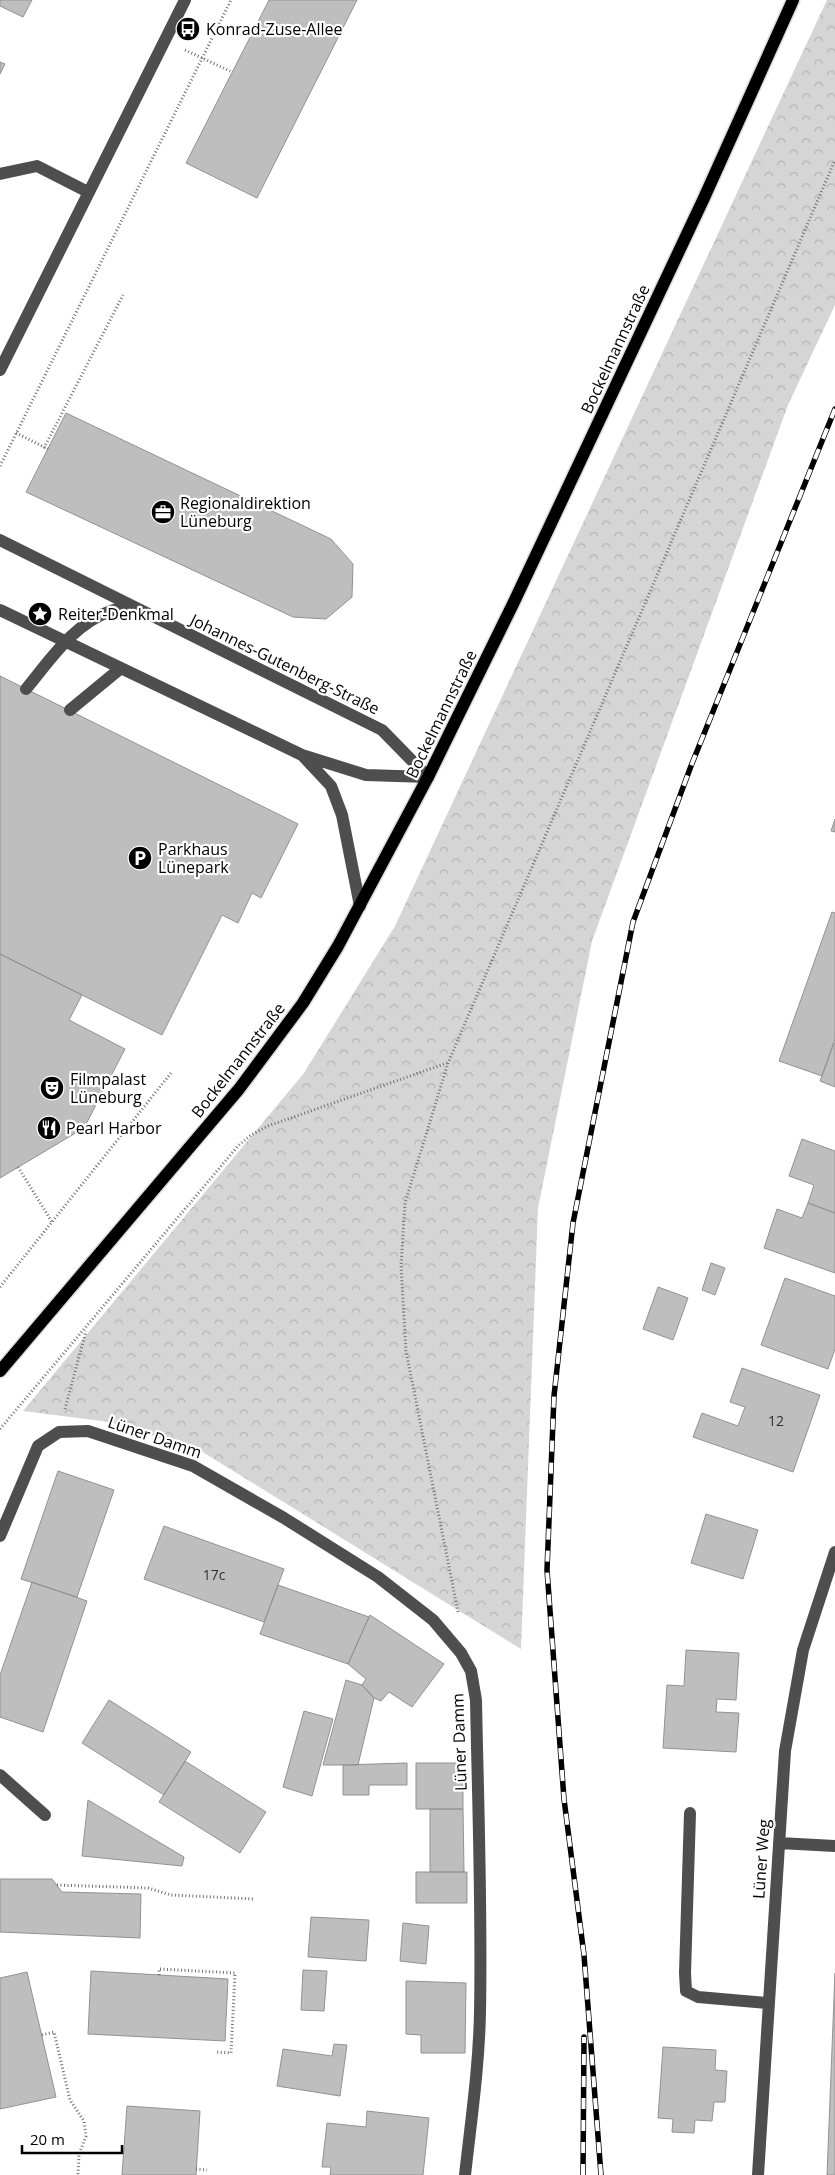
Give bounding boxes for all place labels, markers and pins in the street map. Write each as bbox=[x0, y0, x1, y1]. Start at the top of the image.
bus stop icon: Konrad-Zuse-Allee bbox=[175, 16, 201, 42]
place label: Konrad-Zuse-Allee bbox=[206, 18, 343, 40]
place label: Regionaldirektion Lüneburg bbox=[180, 492, 311, 532]
office icon: Regionaldirektion Lüneburg bbox=[150, 499, 176, 525]
place icon: Reiter-Denkmal bbox=[27, 601, 53, 627]
place label: Reiter-Denkmal bbox=[58, 603, 174, 625]
place label: Parkhaus Lünepark bbox=[158, 838, 229, 878]
parking icon: Parkhaus Lünepark bbox=[127, 845, 153, 871]
place label: Filmpalast Lüneburg bbox=[70, 1068, 146, 1108]
theatre icon: Filmpalast Lüneburg bbox=[39, 1075, 65, 1101]
restaurant icon: Pearl Harbor bbox=[36, 1115, 62, 1141]
place label: Pearl Harbor bbox=[66, 1117, 162, 1139]

